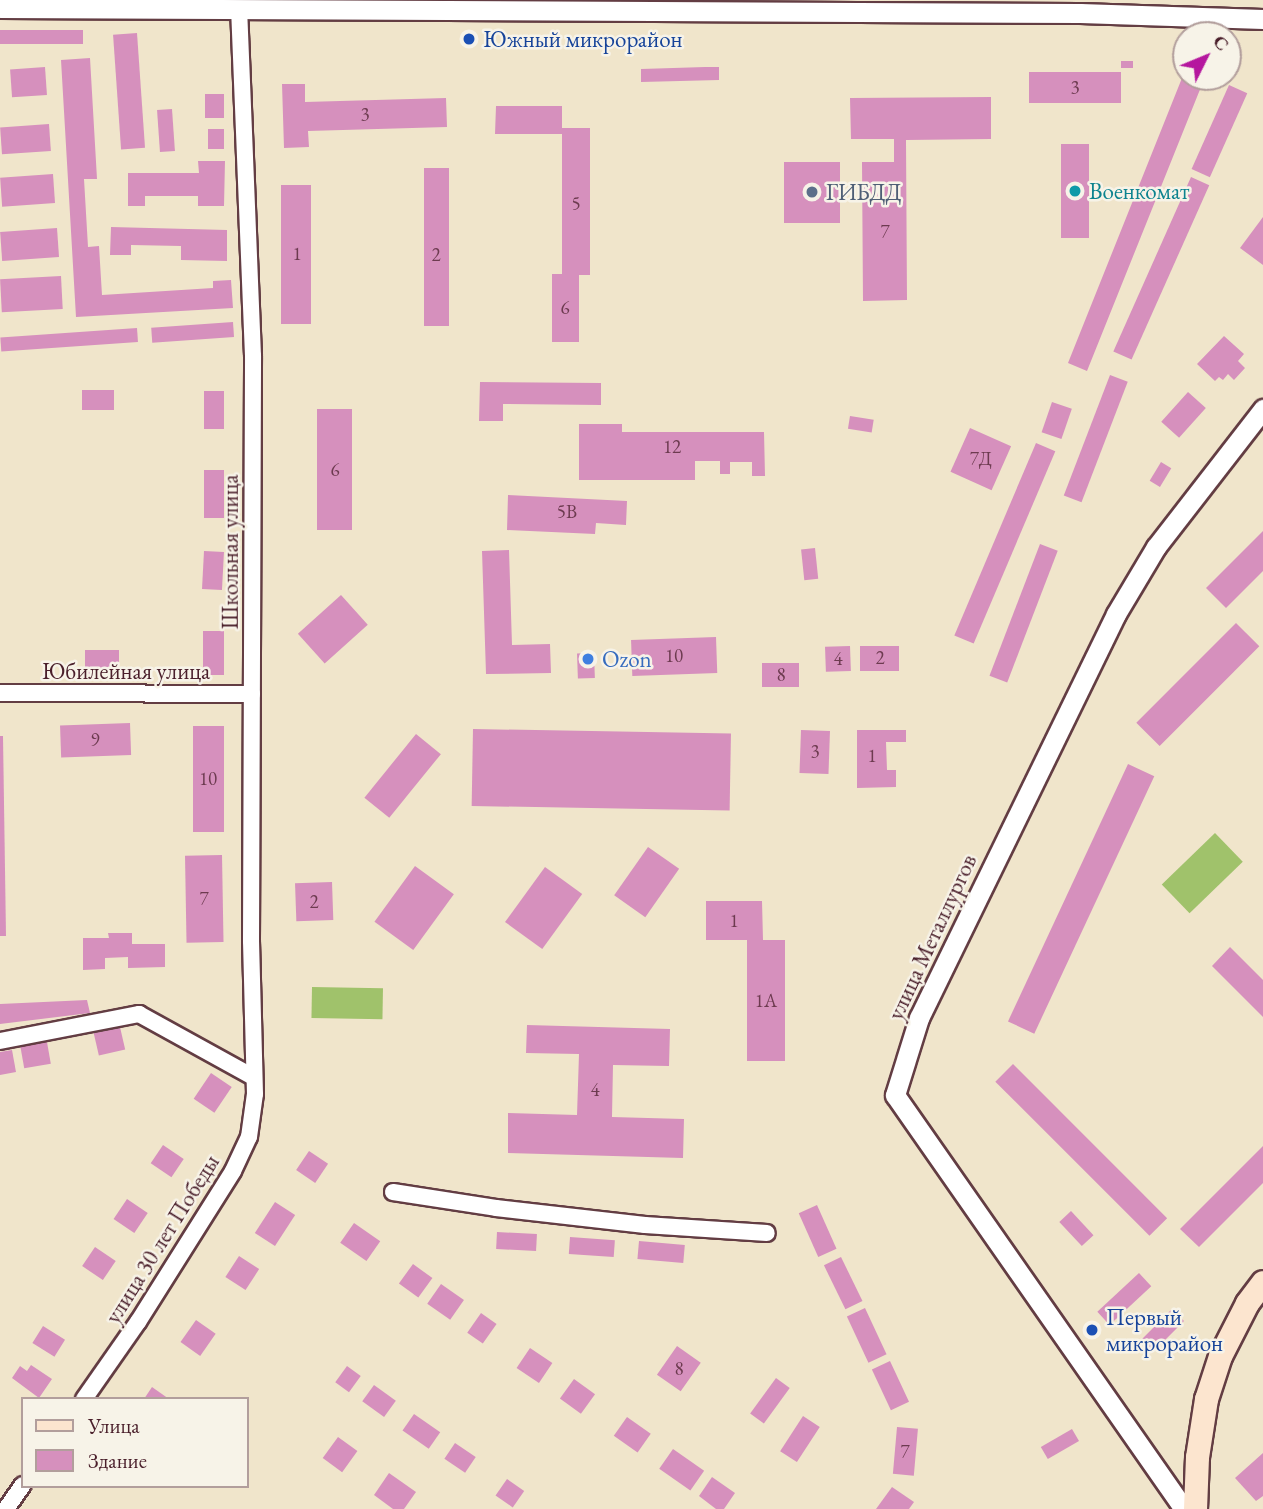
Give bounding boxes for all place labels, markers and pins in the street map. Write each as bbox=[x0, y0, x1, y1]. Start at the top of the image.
place label: Южный микрорайон bbox=[483, 25, 683, 53]
marker: Южный микрорайон bbox=[461, 31, 477, 47]
place label: Военкомат bbox=[1089, 177, 1190, 205]
place label: ГИБДД bbox=[826, 178, 902, 206]
marker: Военкомат bbox=[1067, 183, 1083, 199]
marker: ГИБДД bbox=[804, 184, 820, 200]
place label: Ozon bbox=[602, 645, 652, 673]
marker: Ozon bbox=[580, 651, 596, 667]
place label: Первый микрорайон bbox=[1106, 1303, 1223, 1357]
marker: Первый микрорайон bbox=[1084, 1322, 1100, 1338]

